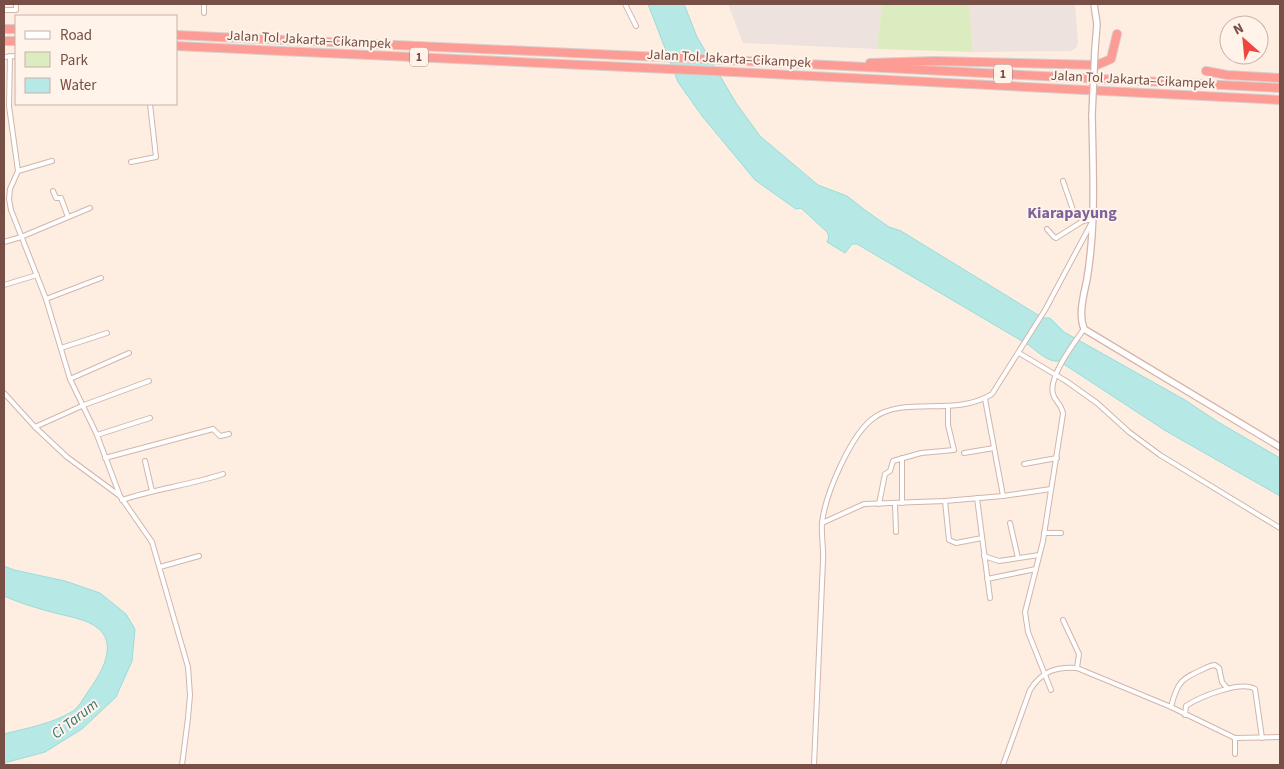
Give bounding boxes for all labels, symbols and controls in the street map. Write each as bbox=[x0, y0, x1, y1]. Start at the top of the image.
legend bbox=[15, 15, 178, 105]
north arrow bbox=[1219, 15, 1269, 65]
text: N bbox=[1230, 18, 1247, 40]
text: Road bbox=[60, 25, 92, 46]
street label: Jalan Tol Jakarta–Cikampek bbox=[226, 26, 392, 54]
street label: Jalan Tol Jakarta–Cikampek bbox=[646, 45, 812, 73]
road number: 1 bbox=[410, 48, 428, 66]
text: Park bbox=[60, 50, 89, 71]
road number: 1 bbox=[994, 64, 1012, 84]
street label: Jalan Tol Jakarta–Cikampek bbox=[1050, 66, 1216, 94]
text: Water bbox=[60, 75, 97, 96]
district label: Kiarapayung bbox=[1027, 202, 1117, 224]
water label: Ci Tarum bbox=[47, 694, 103, 744]

